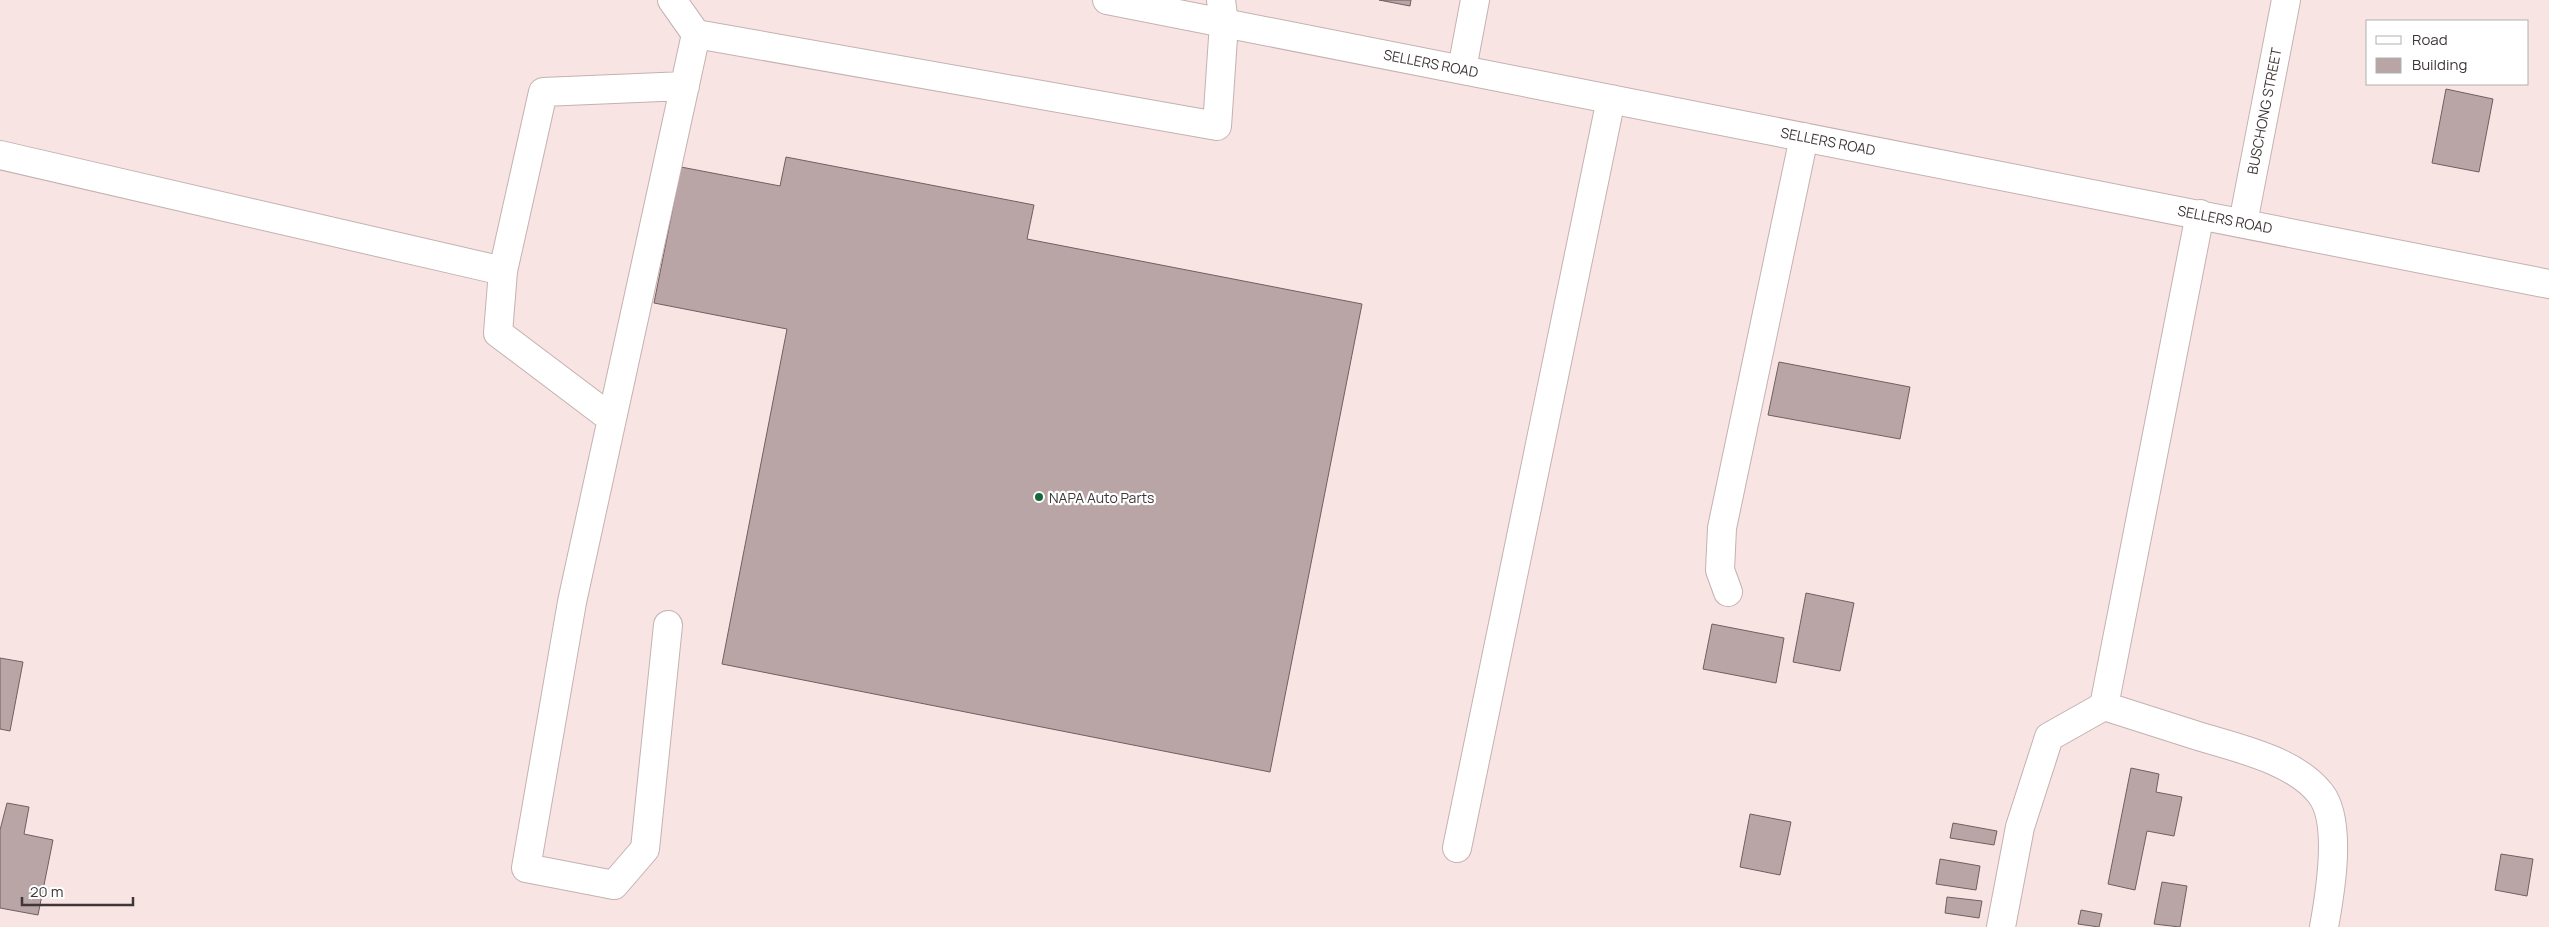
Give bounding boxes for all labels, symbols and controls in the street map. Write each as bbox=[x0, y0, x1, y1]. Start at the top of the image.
legend bbox=[2366, 20, 2529, 85]
text: Road bbox=[2412, 29, 2448, 50]
street label: SELLERS ROAD bbox=[1382, 45, 1480, 81]
street label: BUSCHONG STREET bbox=[2242, 45, 2286, 176]
text: Building bbox=[2412, 54, 2467, 75]
street label: SELLERS ROAD bbox=[1779, 123, 1877, 159]
street label: SELLERS ROAD bbox=[2176, 201, 2274, 237]
place label: NAPA Auto Parts bbox=[1049, 488, 1154, 507]
marker: NAPA Auto Parts bbox=[1033, 491, 1045, 503]
scale bar bbox=[22, 874, 134, 906]
text: 20 m bbox=[30, 881, 63, 902]

